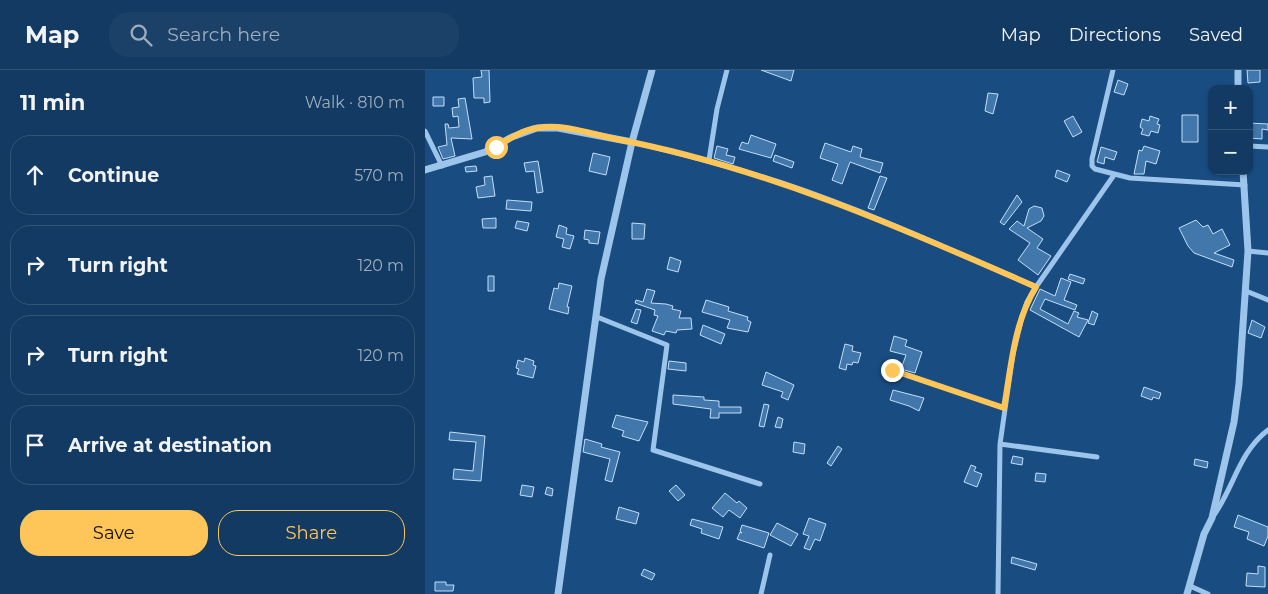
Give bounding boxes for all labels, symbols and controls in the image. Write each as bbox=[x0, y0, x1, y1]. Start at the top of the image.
search box bbox=[109, 12, 459, 57]
text: Map bbox=[25, 20, 79, 49]
icon: search bbox=[127, 21, 155, 49]
text: Search here bbox=[167, 23, 280, 46]
text: Map bbox=[1001, 24, 1041, 46]
text: Directions bbox=[1069, 24, 1161, 46]
text: Saved bbox=[1189, 24, 1243, 46]
map controls bbox=[1208, 85, 1253, 175]
button: + bbox=[1208, 85, 1253, 130]
text: 11 min bbox=[20, 90, 85, 115]
text: Walk · 810 m bbox=[305, 93, 405, 112]
button: − bbox=[1208, 130, 1253, 175]
route start bbox=[485, 136, 508, 159]
icon: ahead bbox=[21, 161, 49, 189]
text: Continue bbox=[68, 164, 159, 187]
text: 570 m bbox=[354, 166, 404, 185]
icon: right bbox=[21, 251, 49, 279]
text: Turn right bbox=[68, 254, 168, 277]
text: 120 m bbox=[357, 256, 404, 275]
icon: right bbox=[21, 341, 49, 369]
text: Turn right bbox=[68, 344, 168, 367]
text: 120 m bbox=[357, 346, 404, 365]
route end bbox=[881, 359, 904, 382]
icon: arrive bbox=[21, 431, 49, 459]
text: Arrive at destination bbox=[68, 434, 272, 457]
button: Save bbox=[20, 510, 208, 556]
button: Share bbox=[218, 510, 405, 556]

